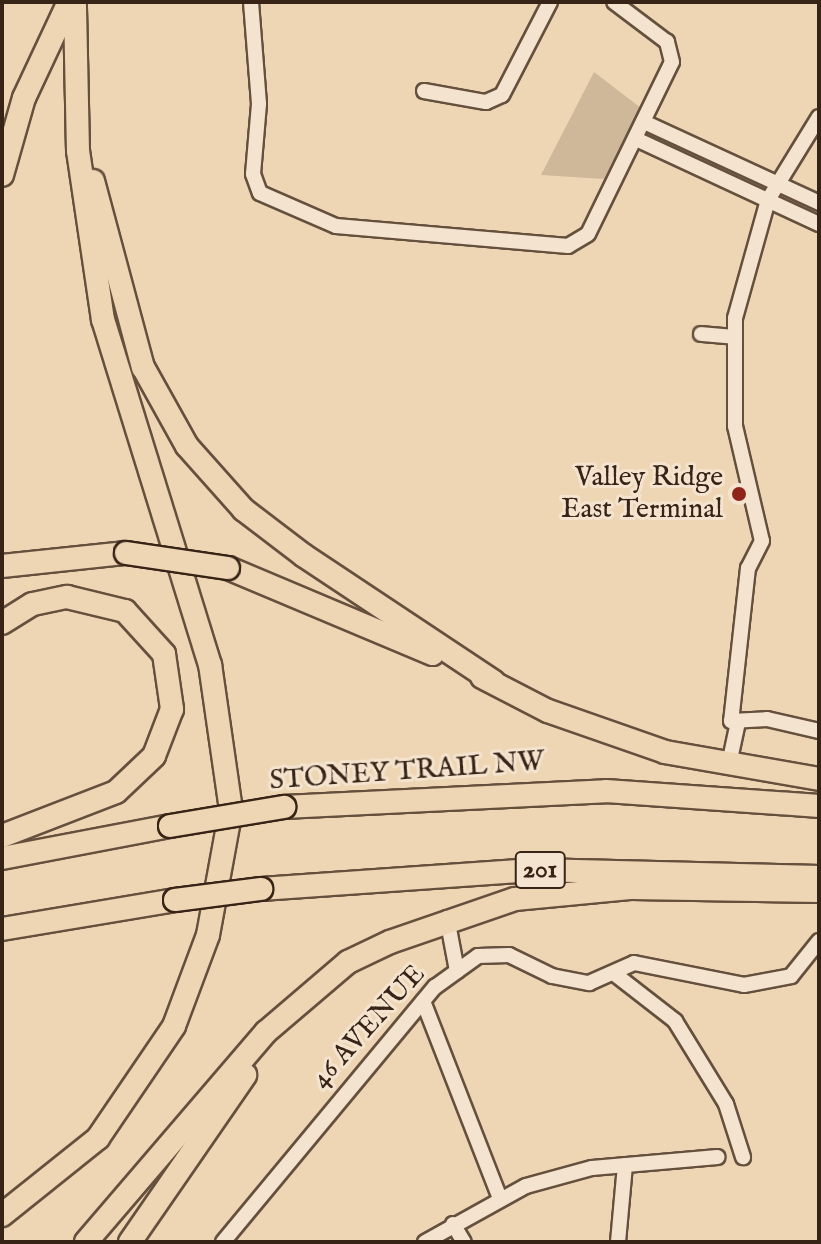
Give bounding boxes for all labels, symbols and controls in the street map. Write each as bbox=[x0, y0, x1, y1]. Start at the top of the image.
place label: Valley Ridge East Terminal bbox=[561, 461, 723, 527]
marker: Valley Ridge East Terminal bbox=[730, 485, 748, 503]
street label: STONEY TRAIL NW bbox=[268, 746, 546, 798]
road number: 201 bbox=[514, 848, 566, 892]
street label: 46 AVENUE bbox=[305, 958, 433, 1096]

